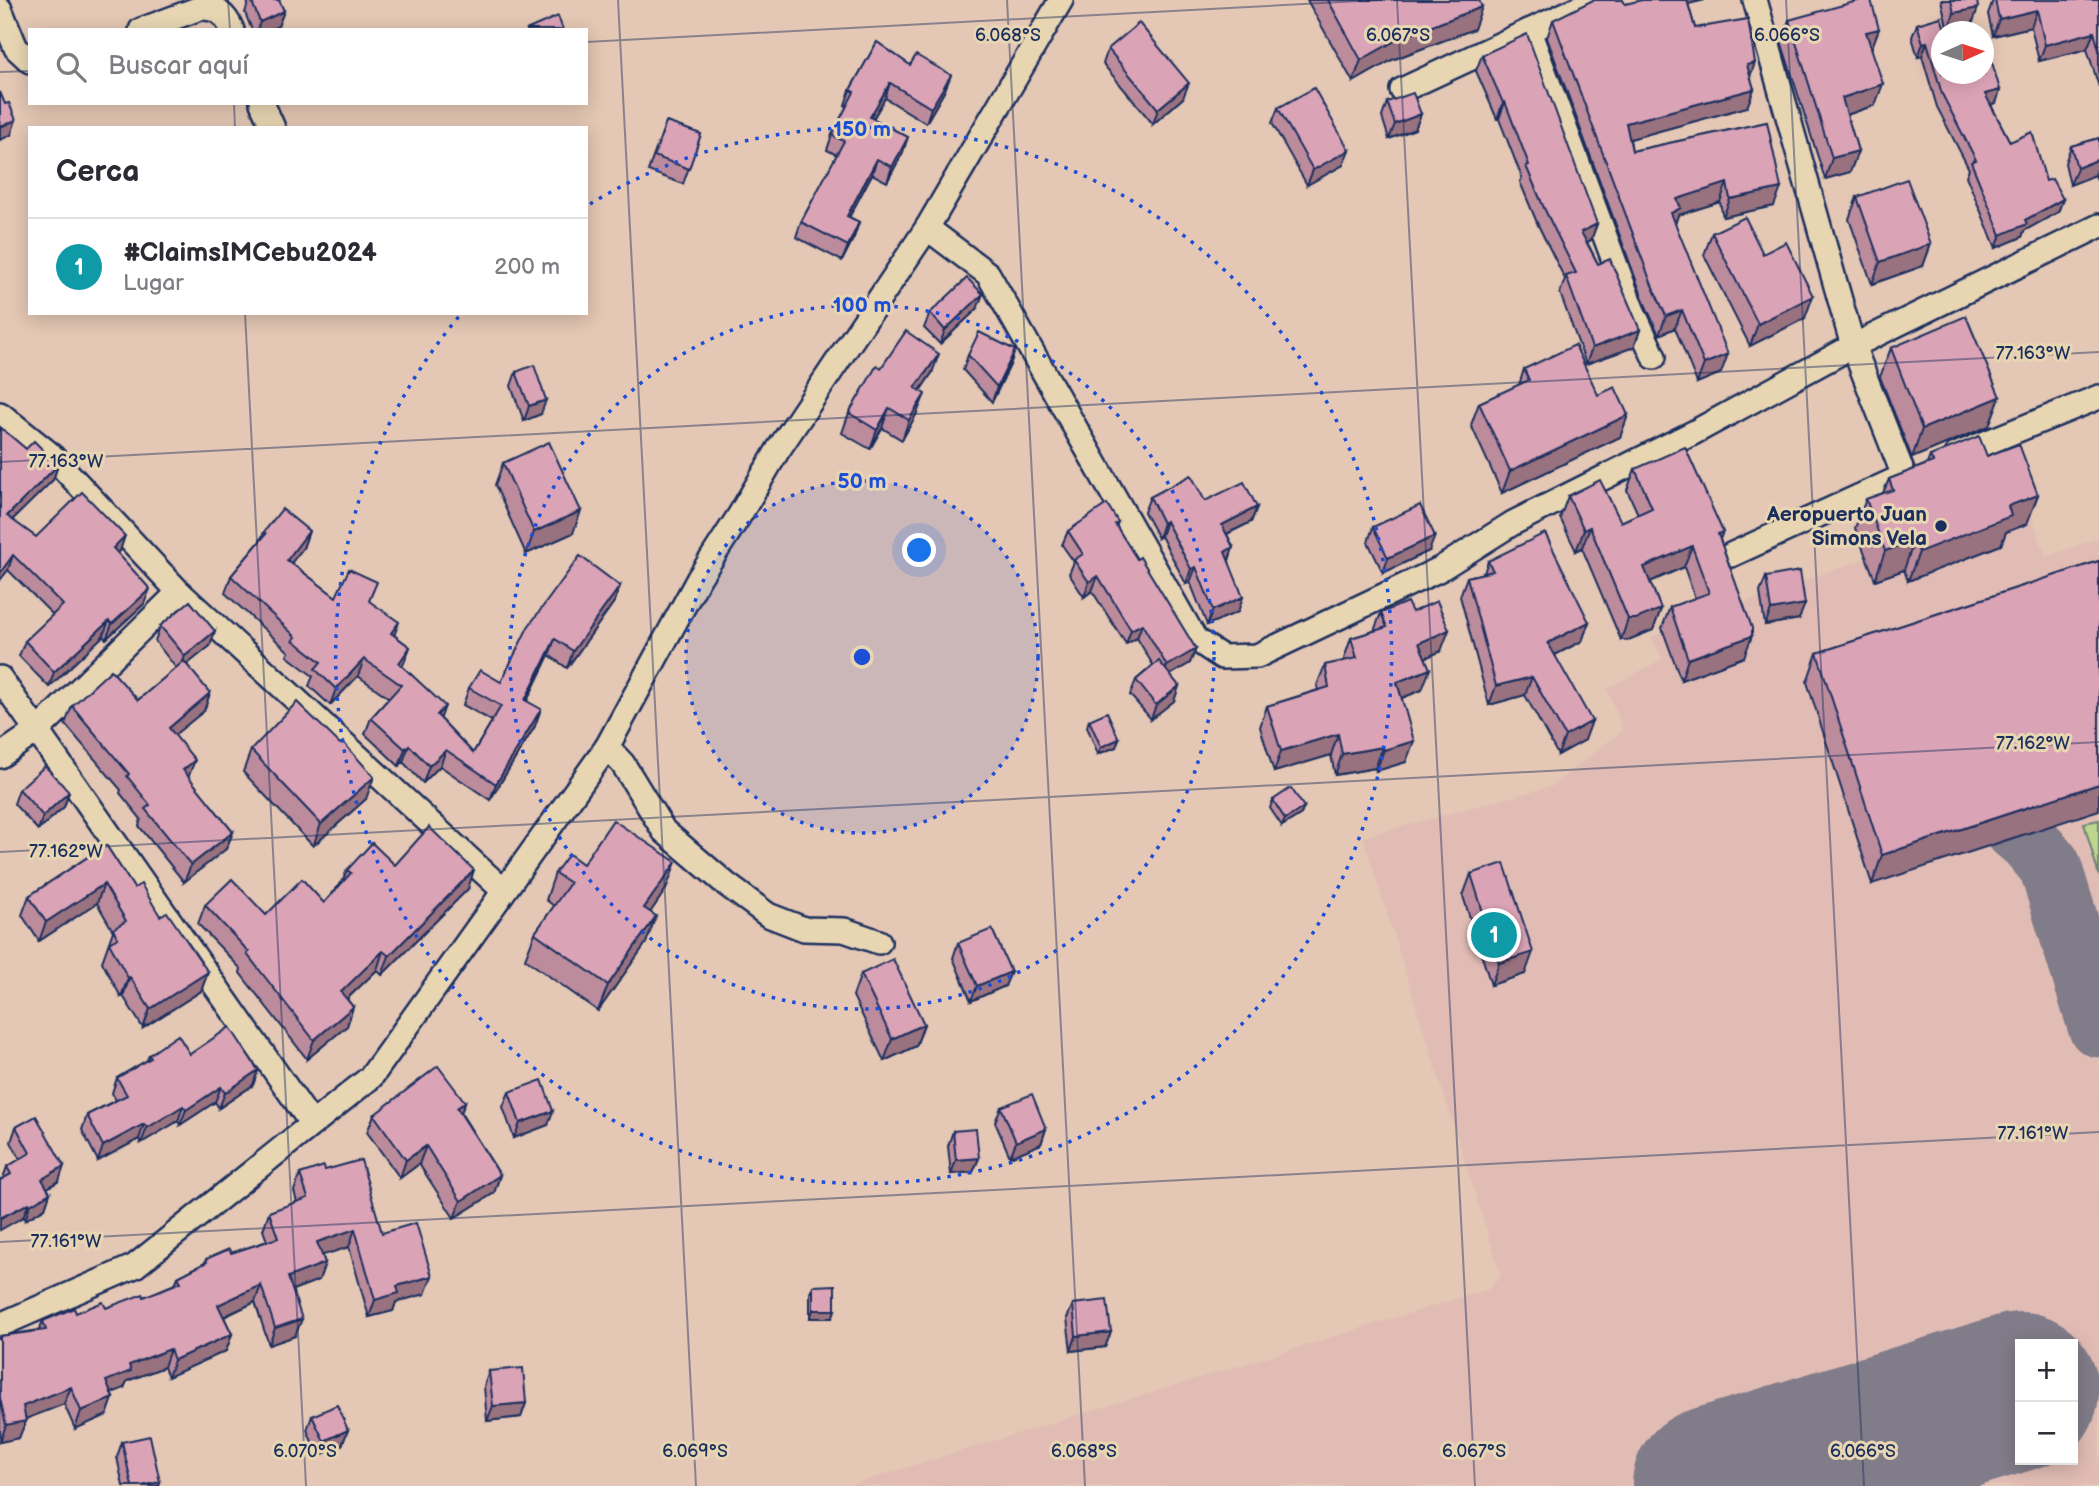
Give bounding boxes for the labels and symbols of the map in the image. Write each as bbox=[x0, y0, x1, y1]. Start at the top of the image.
north arrow bbox=[1931, 21, 1994, 84]
text: 6.068°S bbox=[975, 25, 1041, 46]
text: 6.067°S bbox=[1366, 25, 1430, 46]
text: 6.066°S bbox=[1754, 25, 1820, 46]
text: 150 m bbox=[833, 117, 891, 142]
text: 100 m bbox=[833, 293, 891, 318]
text: 77.163°W bbox=[1996, 343, 2071, 364]
text: 77.163°W bbox=[29, 451, 104, 472]
text: 50 m bbox=[838, 469, 886, 494]
place label: Aeropuerto Juan Simons Vela bbox=[1766, 502, 1927, 551]
marker: Aeropuerto Juan Simons Vela bbox=[1933, 518, 1949, 534]
your location bbox=[902, 533, 936, 567]
centre of rings bbox=[850, 645, 874, 669]
text: 77.162°W bbox=[1996, 733, 2071, 754]
text: 77.162°W bbox=[29, 841, 104, 862]
pin: 1 bbox=[1471, 909, 1517, 961]
text: 77.161°W bbox=[1998, 1123, 2069, 1144]
text: 77.161°W bbox=[31, 1231, 102, 1252]
text: 6.070°S bbox=[273, 1441, 337, 1462]
text: 6.069°S bbox=[662, 1441, 728, 1462]
text: 6.068°S bbox=[1051, 1441, 1117, 1462]
text: 6.067°S bbox=[1442, 1441, 1506, 1462]
text: 6.066°S bbox=[1830, 1441, 1896, 1462]

